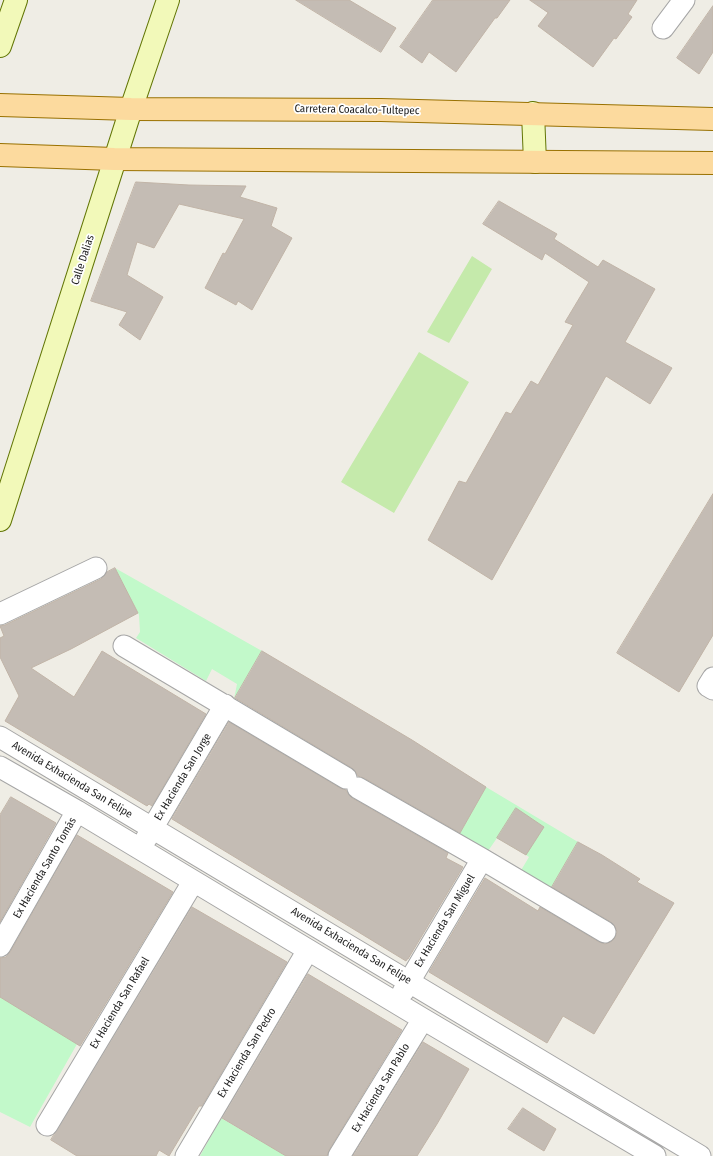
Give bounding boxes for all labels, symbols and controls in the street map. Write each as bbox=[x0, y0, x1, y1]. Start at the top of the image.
street label: Carretera Coacalco-Tultepec bbox=[294, 102, 420, 118]
street label: Calle Dalias bbox=[69, 233, 97, 287]
street label: Ex Hacienda San Jorge bbox=[152, 731, 214, 823]
street label: Avenida Exhacienda San Felipe bbox=[9, 739, 135, 821]
street label: Ex Hacienda Santo Tomás bbox=[11, 815, 79, 921]
street label: Ex Hacienda San Miguel bbox=[412, 872, 478, 970]
street label: Avenida Exhacienda San Felipe bbox=[288, 905, 414, 987]
street label: Ex Hacienda San Rafael bbox=[87, 955, 153, 1051]
street label: Ex Hacienda San Pedro bbox=[215, 1006, 279, 1100]
street label: Ex Hacienda San Pablo bbox=[349, 1041, 413, 1135]

